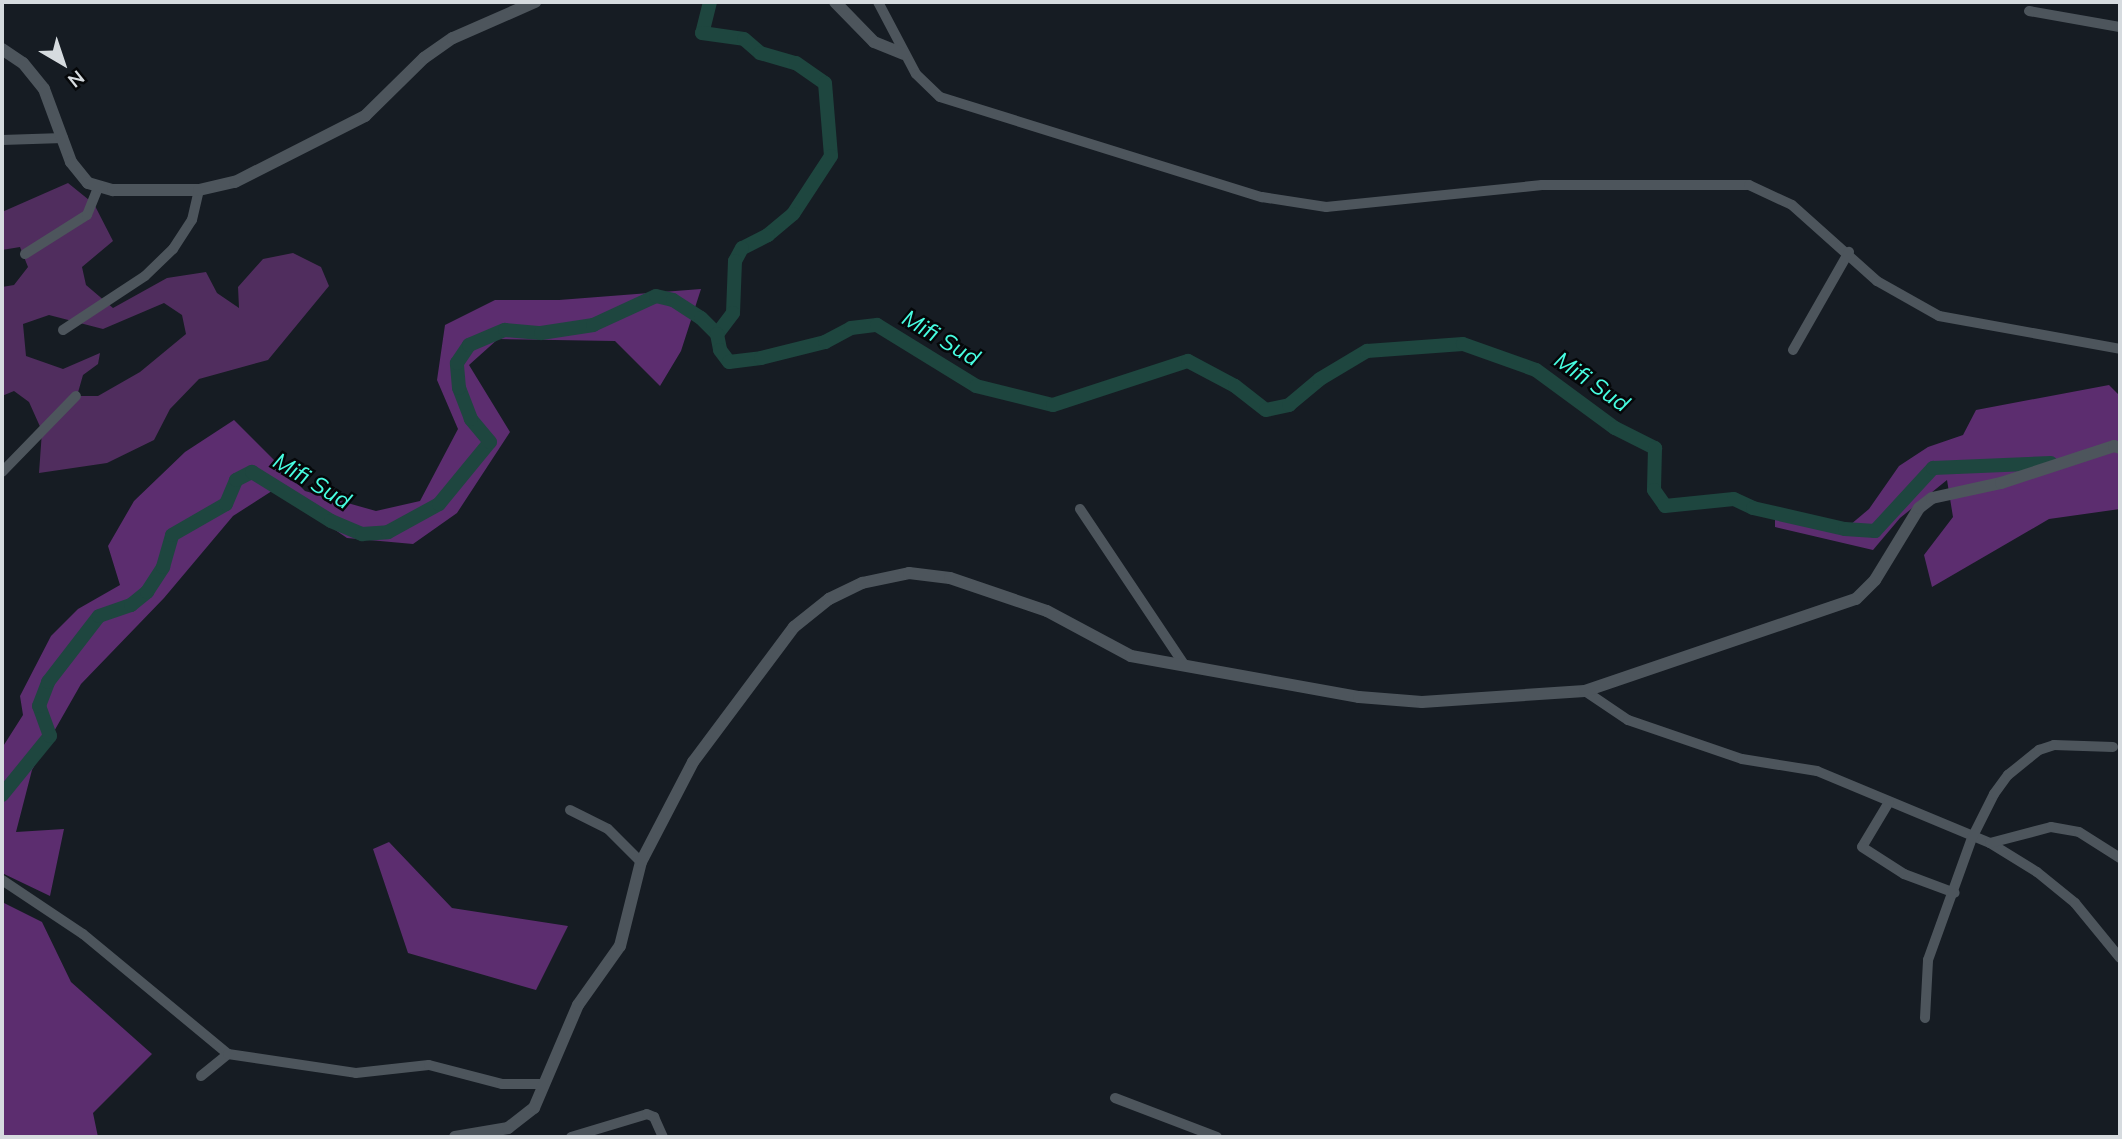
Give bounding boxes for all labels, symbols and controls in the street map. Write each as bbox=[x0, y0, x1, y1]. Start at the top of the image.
north arrow bbox=[28, 28, 98, 98]
text: N bbox=[63, 65, 89, 93]
water label: Mifi Sud bbox=[897, 304, 985, 372]
water label: Mifi Sud bbox=[1549, 346, 1635, 418]
water label: Mifi Sud bbox=[268, 447, 356, 515]

